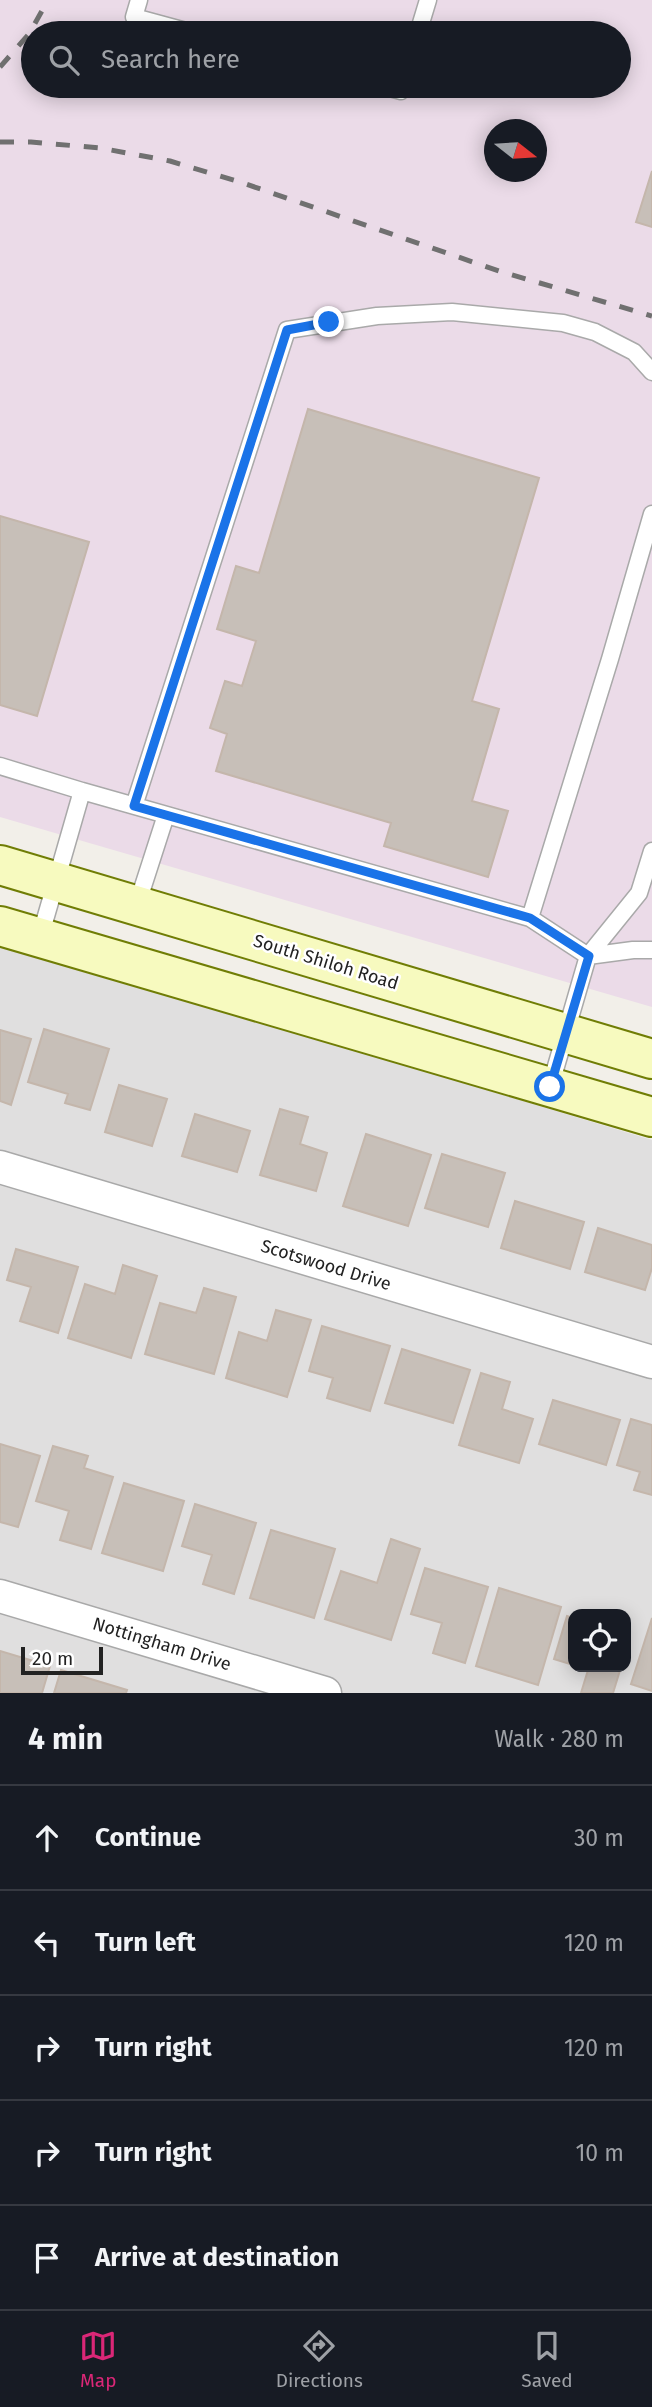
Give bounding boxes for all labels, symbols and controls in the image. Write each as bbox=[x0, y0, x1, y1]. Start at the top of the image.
search box bbox=[21, 21, 631, 98]
icon: search bbox=[45, 41, 83, 79]
text: Search here bbox=[101, 44, 240, 75]
north arrow bbox=[484, 119, 547, 182]
route end bbox=[313, 306, 344, 337]
street label: South Shiloh Road bbox=[251, 929, 401, 995]
route start bbox=[534, 1071, 565, 1102]
street label: Scotswood Drive bbox=[258, 1235, 394, 1295]
map controls bbox=[568, 1609, 631, 1672]
button: locate bbox=[568, 1609, 631, 1672]
street label: Nottingham Drive bbox=[90, 1612, 234, 1676]
scale bar bbox=[21, 1644, 103, 1676]
text: 20 m bbox=[32, 1647, 73, 1670]
text: 4 min bbox=[28, 1721, 103, 1757]
text: Walk · 280 m bbox=[494, 1725, 624, 1753]
icon: ahead bbox=[28, 1819, 66, 1857]
text: Continue bbox=[95, 1822, 201, 1853]
text: 30 m bbox=[574, 1824, 624, 1852]
icon: left bbox=[28, 1924, 66, 1962]
text: Turn left bbox=[95, 1927, 196, 1958]
text: 120 m bbox=[564, 1929, 624, 1957]
icon: right bbox=[28, 2029, 66, 2067]
text: Turn right bbox=[95, 2032, 212, 2063]
text: 120 m bbox=[564, 2034, 624, 2062]
icon: right bbox=[28, 2134, 66, 2172]
text: Turn right bbox=[95, 2137, 212, 2168]
text: 10 m bbox=[575, 2139, 624, 2167]
icon: arrive bbox=[28, 2239, 66, 2277]
text: Arrive at destination bbox=[95, 2242, 339, 2273]
tab: Map bbox=[79, 2327, 117, 2392]
tab: Directions bbox=[276, 2327, 363, 2392]
tab: Saved bbox=[521, 2327, 573, 2392]

